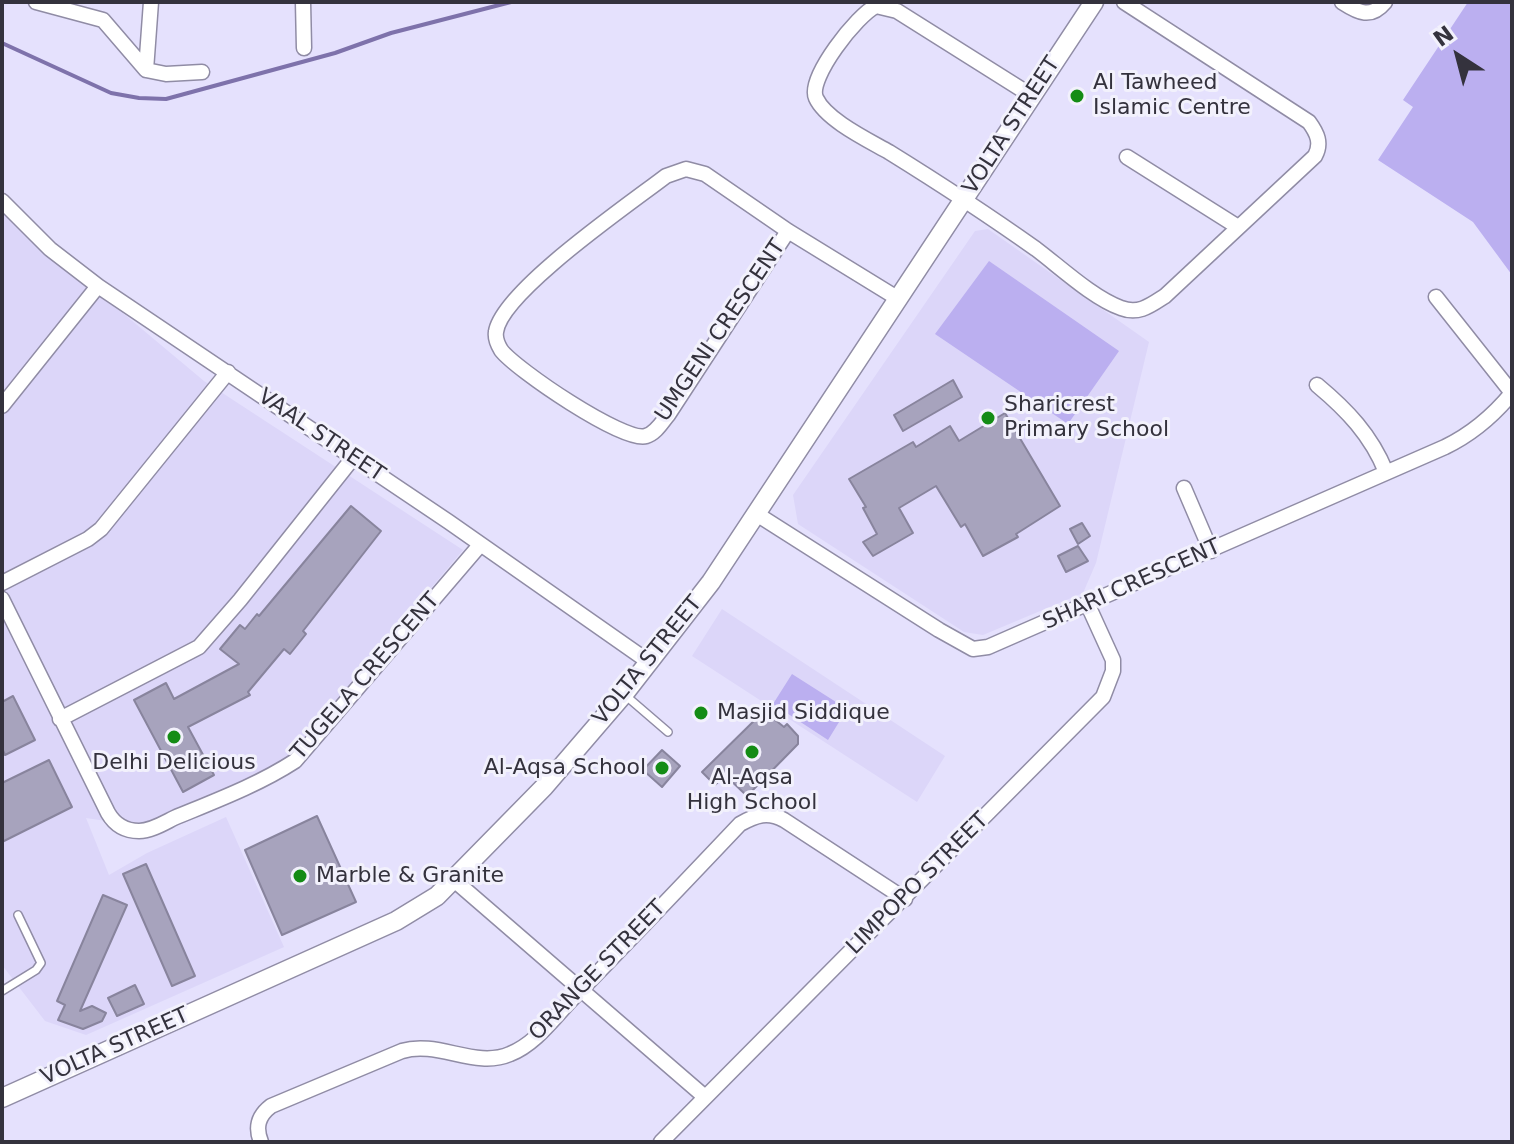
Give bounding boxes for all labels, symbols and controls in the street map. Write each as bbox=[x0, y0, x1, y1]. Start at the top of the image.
north arrow bbox=[1418, 16, 1498, 96]
text: N bbox=[1429, 21, 1458, 52]
street label: VOLTA STREET bbox=[958, 52, 1066, 200]
place label: Al Tawheed Islamic Centre bbox=[1093, 70, 1251, 122]
marker: Al Tawheed Islamic Centre bbox=[1068, 87, 1086, 105]
street label: UMGENI CRESCENT bbox=[650, 235, 792, 427]
street label: VAAL STREET bbox=[252, 384, 390, 488]
place label: Sharicrest Primary School bbox=[1004, 392, 1169, 444]
marker: Sharicrest Primary School bbox=[979, 409, 997, 427]
street label: SHARI CRESCENT bbox=[1039, 534, 1225, 636]
street label: TUGELA CRESCENT bbox=[286, 588, 446, 766]
street label: VOLTA STREET bbox=[588, 591, 708, 731]
place label: Masjid Siddique bbox=[717, 700, 890, 726]
marker: Masjid Siddique bbox=[692, 704, 710, 722]
marker: Delhi Delicious bbox=[165, 728, 183, 746]
marker: Al-Aqsa High School bbox=[743, 743, 761, 761]
place label: Delhi Delicious bbox=[92, 750, 256, 776]
place label: Al-Aqsa School bbox=[484, 755, 646, 781]
marker: Al-Aqsa School bbox=[653, 759, 671, 777]
place label: Al-Aqsa High School bbox=[687, 765, 817, 816]
street label: LIMPOPO STREET bbox=[842, 808, 994, 960]
place label: Marble & Granite bbox=[316, 863, 504, 889]
marker: Marble & Granite bbox=[291, 867, 309, 885]
street label: ORANGE STREET bbox=[524, 895, 672, 1047]
street label: VOLTA STREET bbox=[37, 1003, 193, 1091]

